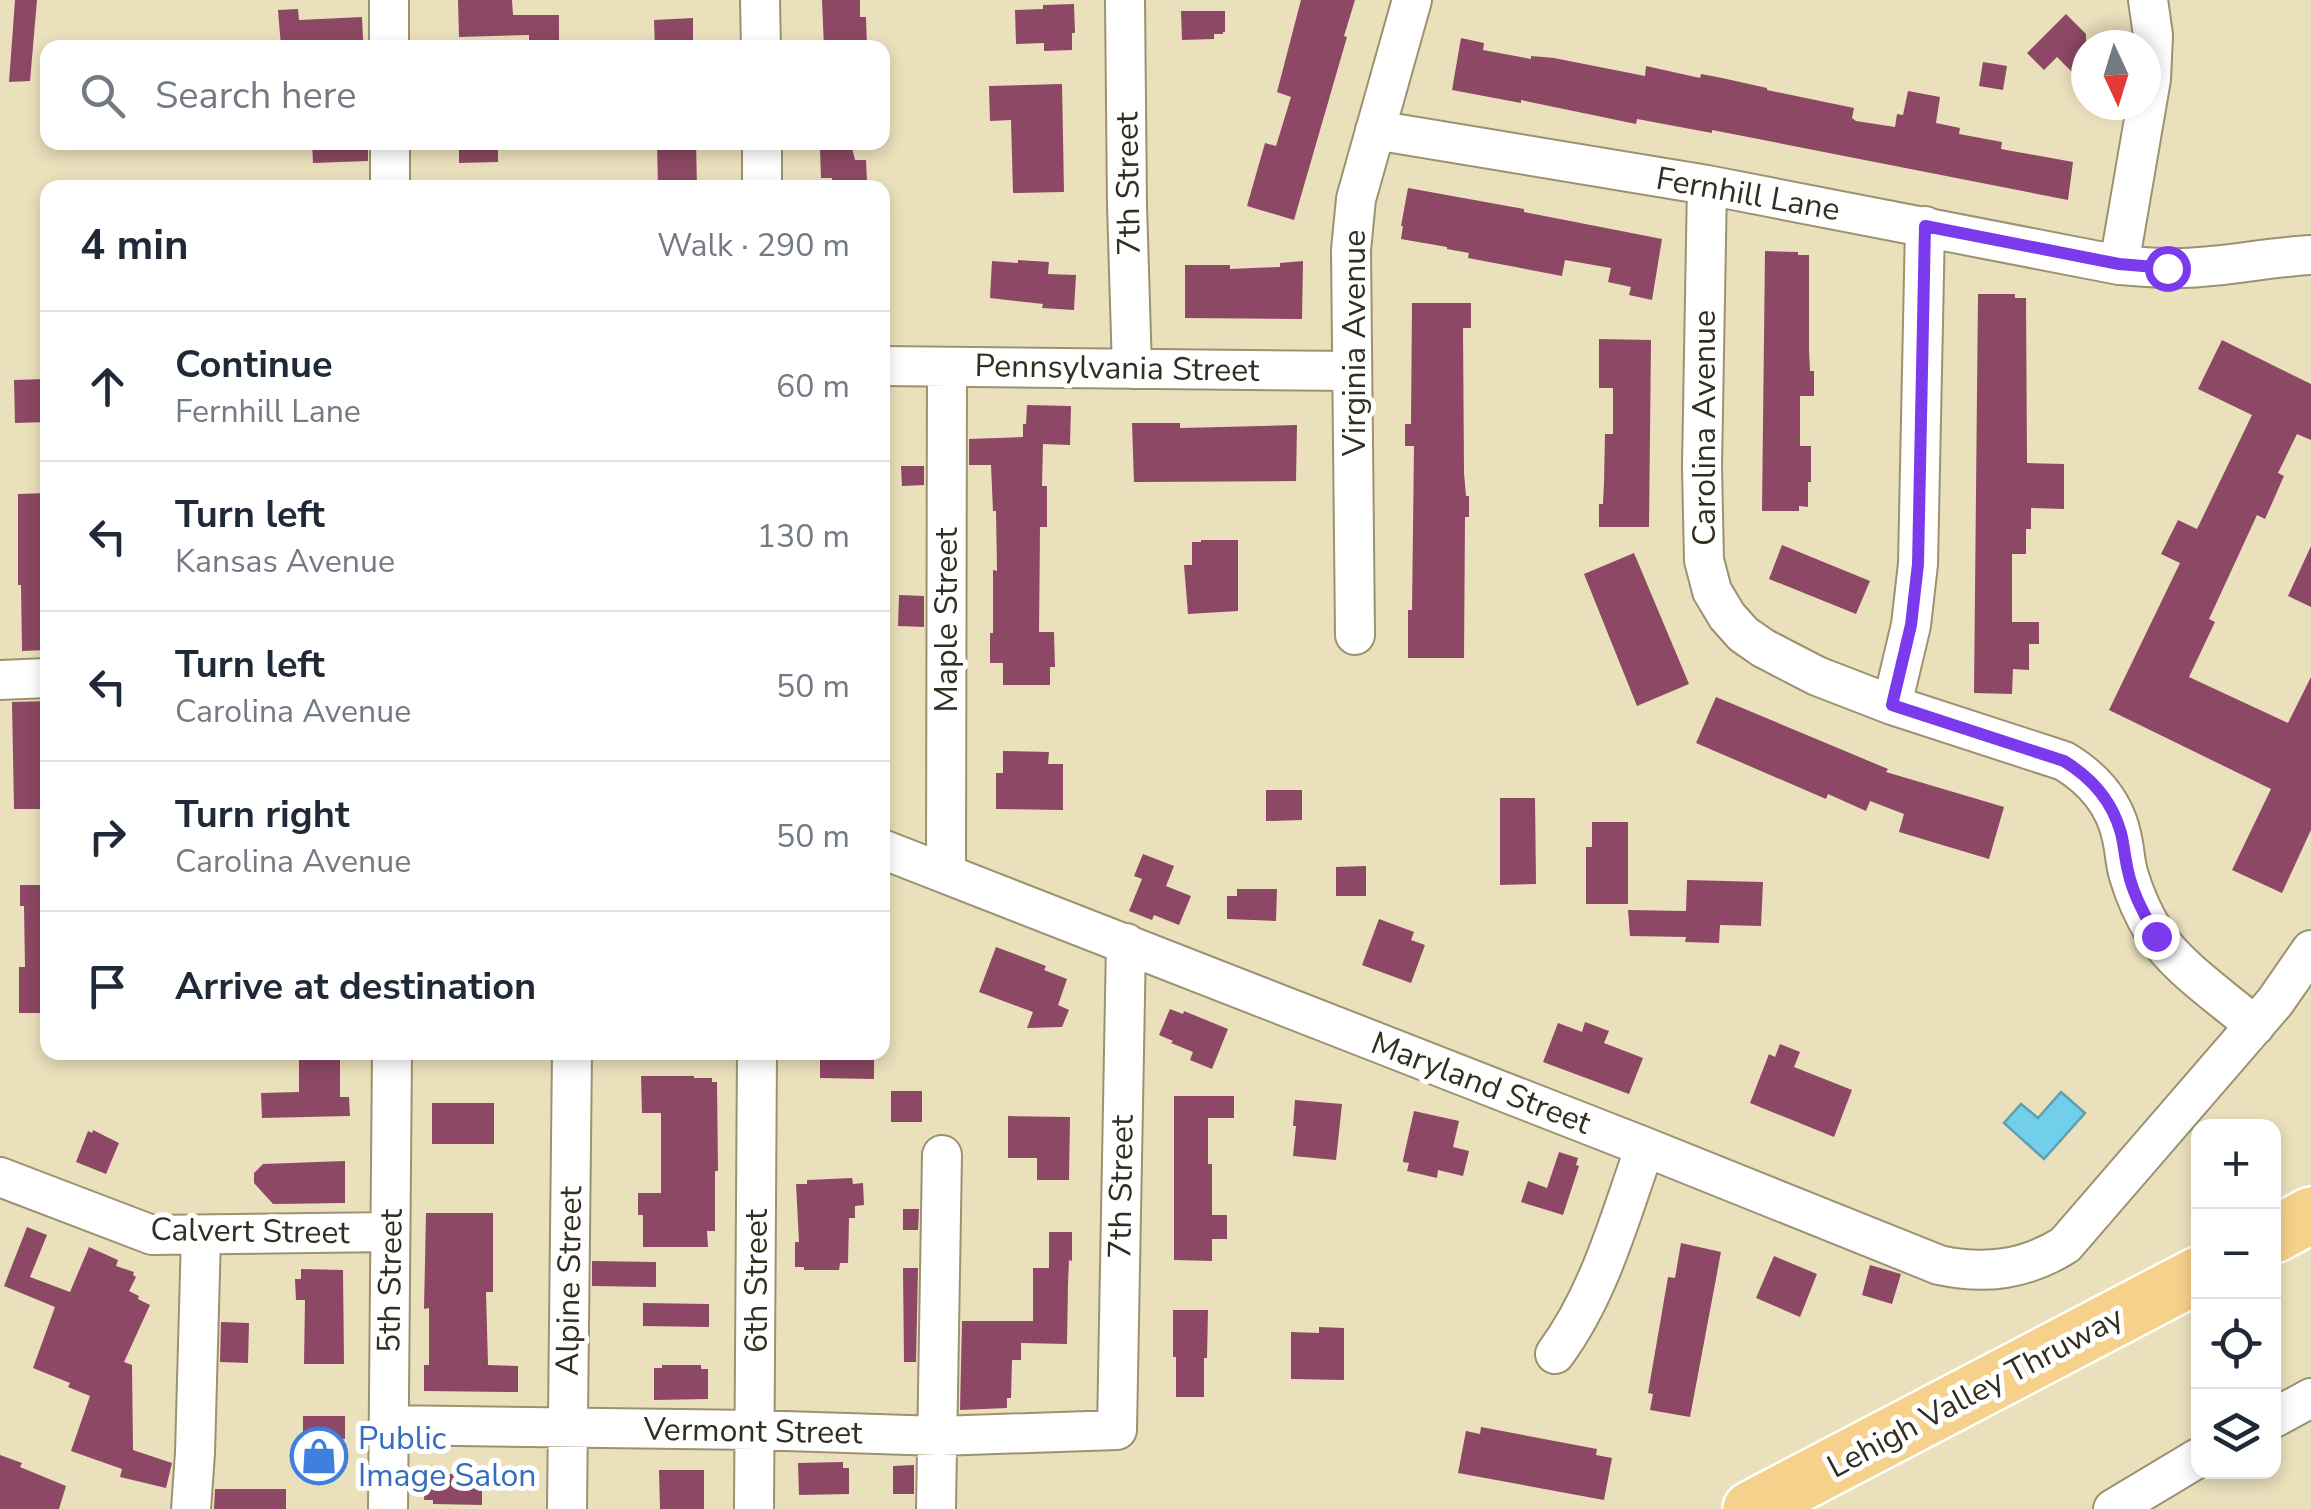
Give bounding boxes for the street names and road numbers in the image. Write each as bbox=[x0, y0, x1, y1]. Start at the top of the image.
street label: 7th Street bbox=[1105, 111, 1151, 256]
street label: Fernhill Lane bbox=[1653, 157, 1843, 231]
street label: Virginia Avenue bbox=[1333, 230, 1376, 457]
street label: Carolina Avenue bbox=[1683, 310, 1726, 546]
street label: Pennsylvania Street bbox=[974, 344, 1261, 392]
street label: Maple Street bbox=[925, 527, 968, 712]
street label: Maryland Street bbox=[1365, 1021, 1598, 1145]
street label: 7th Street bbox=[1098, 1114, 1144, 1259]
street label: Alpine Street bbox=[546, 1185, 592, 1376]
street label: Calvert Street bbox=[150, 1208, 351, 1254]
street label: 5th Street bbox=[367, 1208, 413, 1353]
street label: 6th Street bbox=[735, 1208, 778, 1353]
street label: Lehigh Valley Thruway bbox=[1820, 1296, 2131, 1488]
street label: Vermont Street bbox=[642, 1408, 864, 1454]

